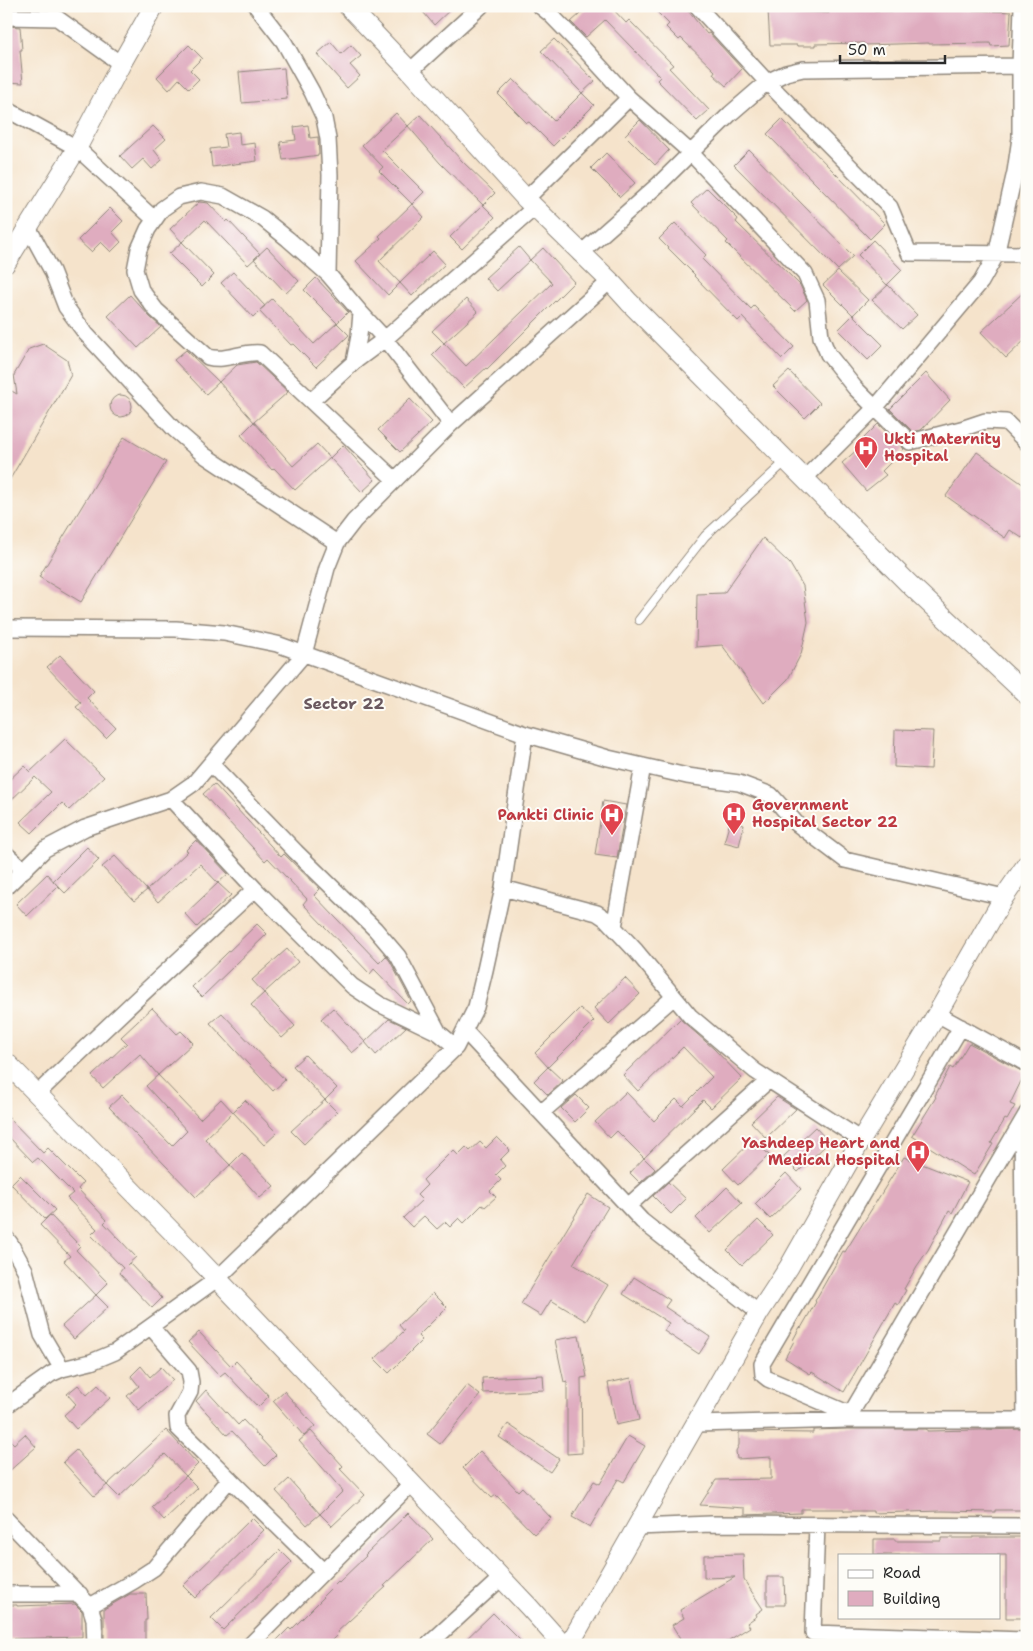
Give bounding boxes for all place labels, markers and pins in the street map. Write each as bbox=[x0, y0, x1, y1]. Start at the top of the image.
place label: Ukti Maternity Hospital bbox=[884, 429, 1001, 466]
hospital icon: Ukti Maternity Hospital bbox=[853, 435, 879, 469]
place label: Government Hospital Sector 22 bbox=[752, 795, 898, 832]
hospital icon: Government Hospital Sector 22 bbox=[721, 801, 747, 835]
hospital icon: Pankti Clinic bbox=[599, 802, 625, 836]
place label: Pankti Clinic bbox=[497, 805, 594, 825]
place label: Yashdeep Heart and Medical Hospital bbox=[741, 1133, 900, 1170]
hospital icon: Yashdeep Heart and Medical Hospital bbox=[905, 1139, 931, 1173]

